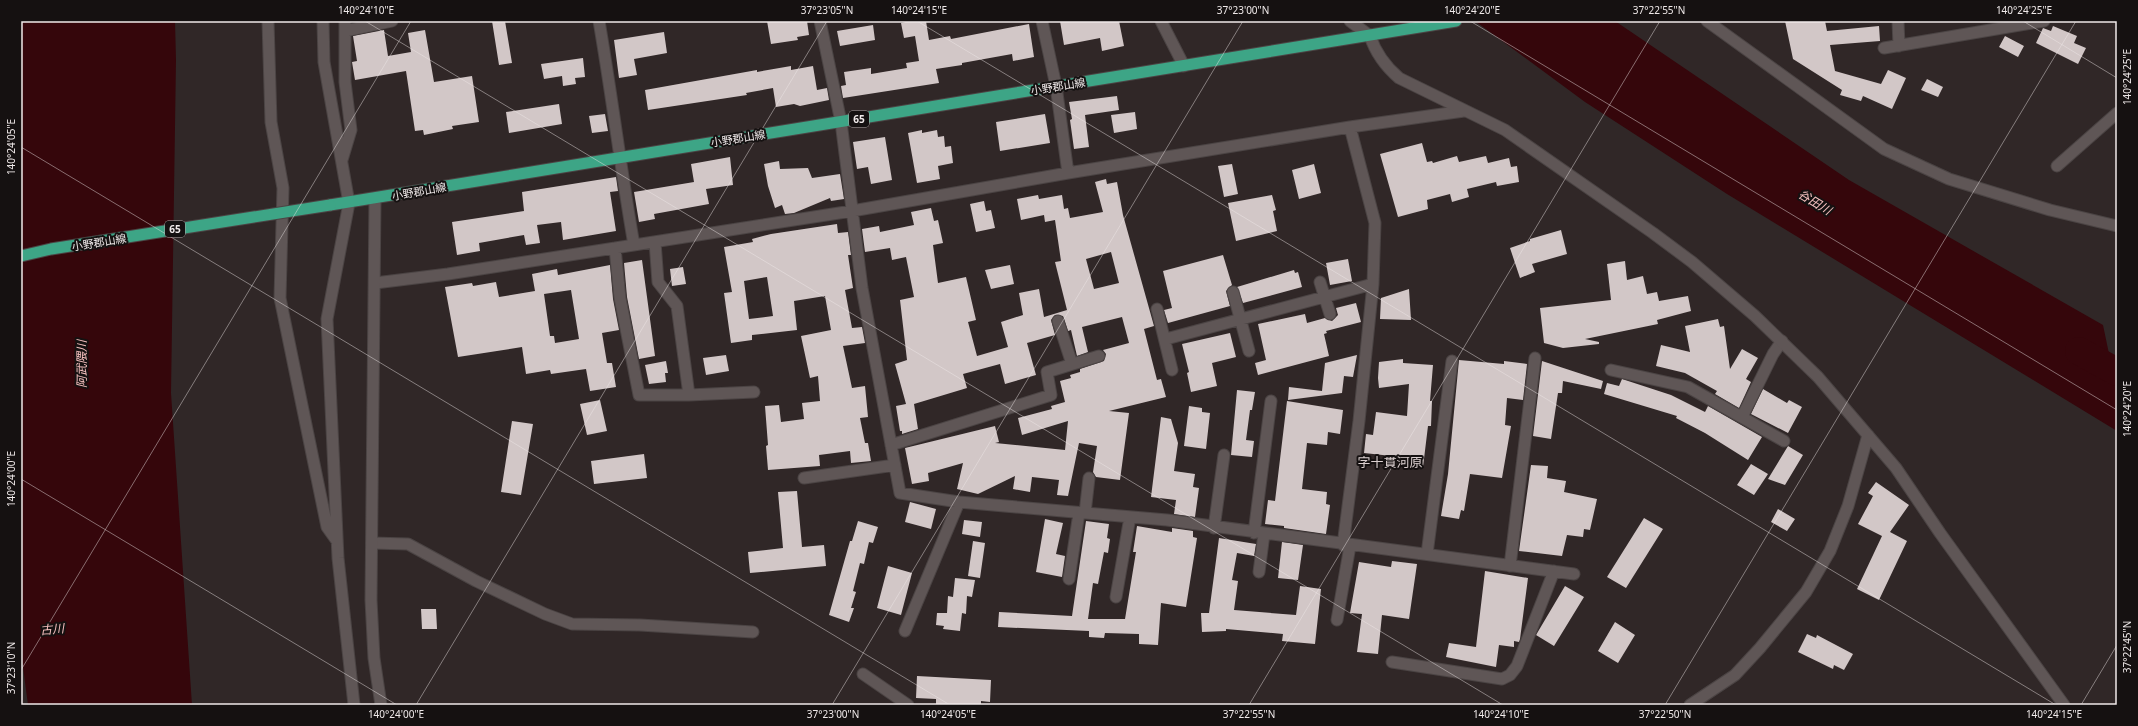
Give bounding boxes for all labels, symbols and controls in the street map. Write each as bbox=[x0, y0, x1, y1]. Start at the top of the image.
text: 140°24'10"E bbox=[338, 3, 394, 17]
text: 37°23'05"N bbox=[801, 3, 853, 17]
text: 140°24'15"E bbox=[891, 3, 947, 17]
text: 37°23'00"N bbox=[1217, 3, 1269, 17]
text: 140°24'20"E bbox=[1444, 3, 1500, 17]
text: 37°22'55"N bbox=[1633, 3, 1685, 17]
text: 140°24'25"E bbox=[1996, 3, 2052, 17]
text: 140°24'25"E bbox=[2120, 49, 2134, 105]
street label: 小野郡山線 bbox=[1030, 74, 1086, 98]
road number: 65 bbox=[849, 111, 869, 127]
text: 140°24'05"E bbox=[4, 119, 18, 175]
street label: 小野郡山線 bbox=[710, 126, 766, 150]
street label: 小野郡山線 bbox=[391, 179, 447, 203]
water label: 谷田川 bbox=[1795, 185, 1837, 220]
road number: 65 bbox=[165, 221, 185, 237]
street label: 小野郡山線 bbox=[71, 230, 127, 254]
water label: 阿武隈川 bbox=[73, 338, 90, 388]
text: 140°24'20"E bbox=[2120, 381, 2134, 437]
text: 140°24'00"E bbox=[4, 451, 18, 507]
district label: 字十貫河原 bbox=[1357, 453, 1423, 471]
water label: 古川 bbox=[39, 619, 67, 639]
text: 37°22'45"N bbox=[2120, 621, 2134, 673]
text: 37°23'10"N bbox=[4, 642, 18, 694]
text: 140°24'00"E bbox=[368, 707, 424, 721]
text: 37°23'00"N bbox=[807, 707, 859, 721]
text: 140°24'05"E bbox=[920, 707, 976, 721]
text: 37°22'55"N bbox=[1223, 707, 1275, 721]
text: 140°24'10"E bbox=[1473, 707, 1529, 721]
text: 37°22'50"N bbox=[1639, 707, 1691, 721]
text: 140°24'15"E bbox=[2026, 707, 2082, 721]

